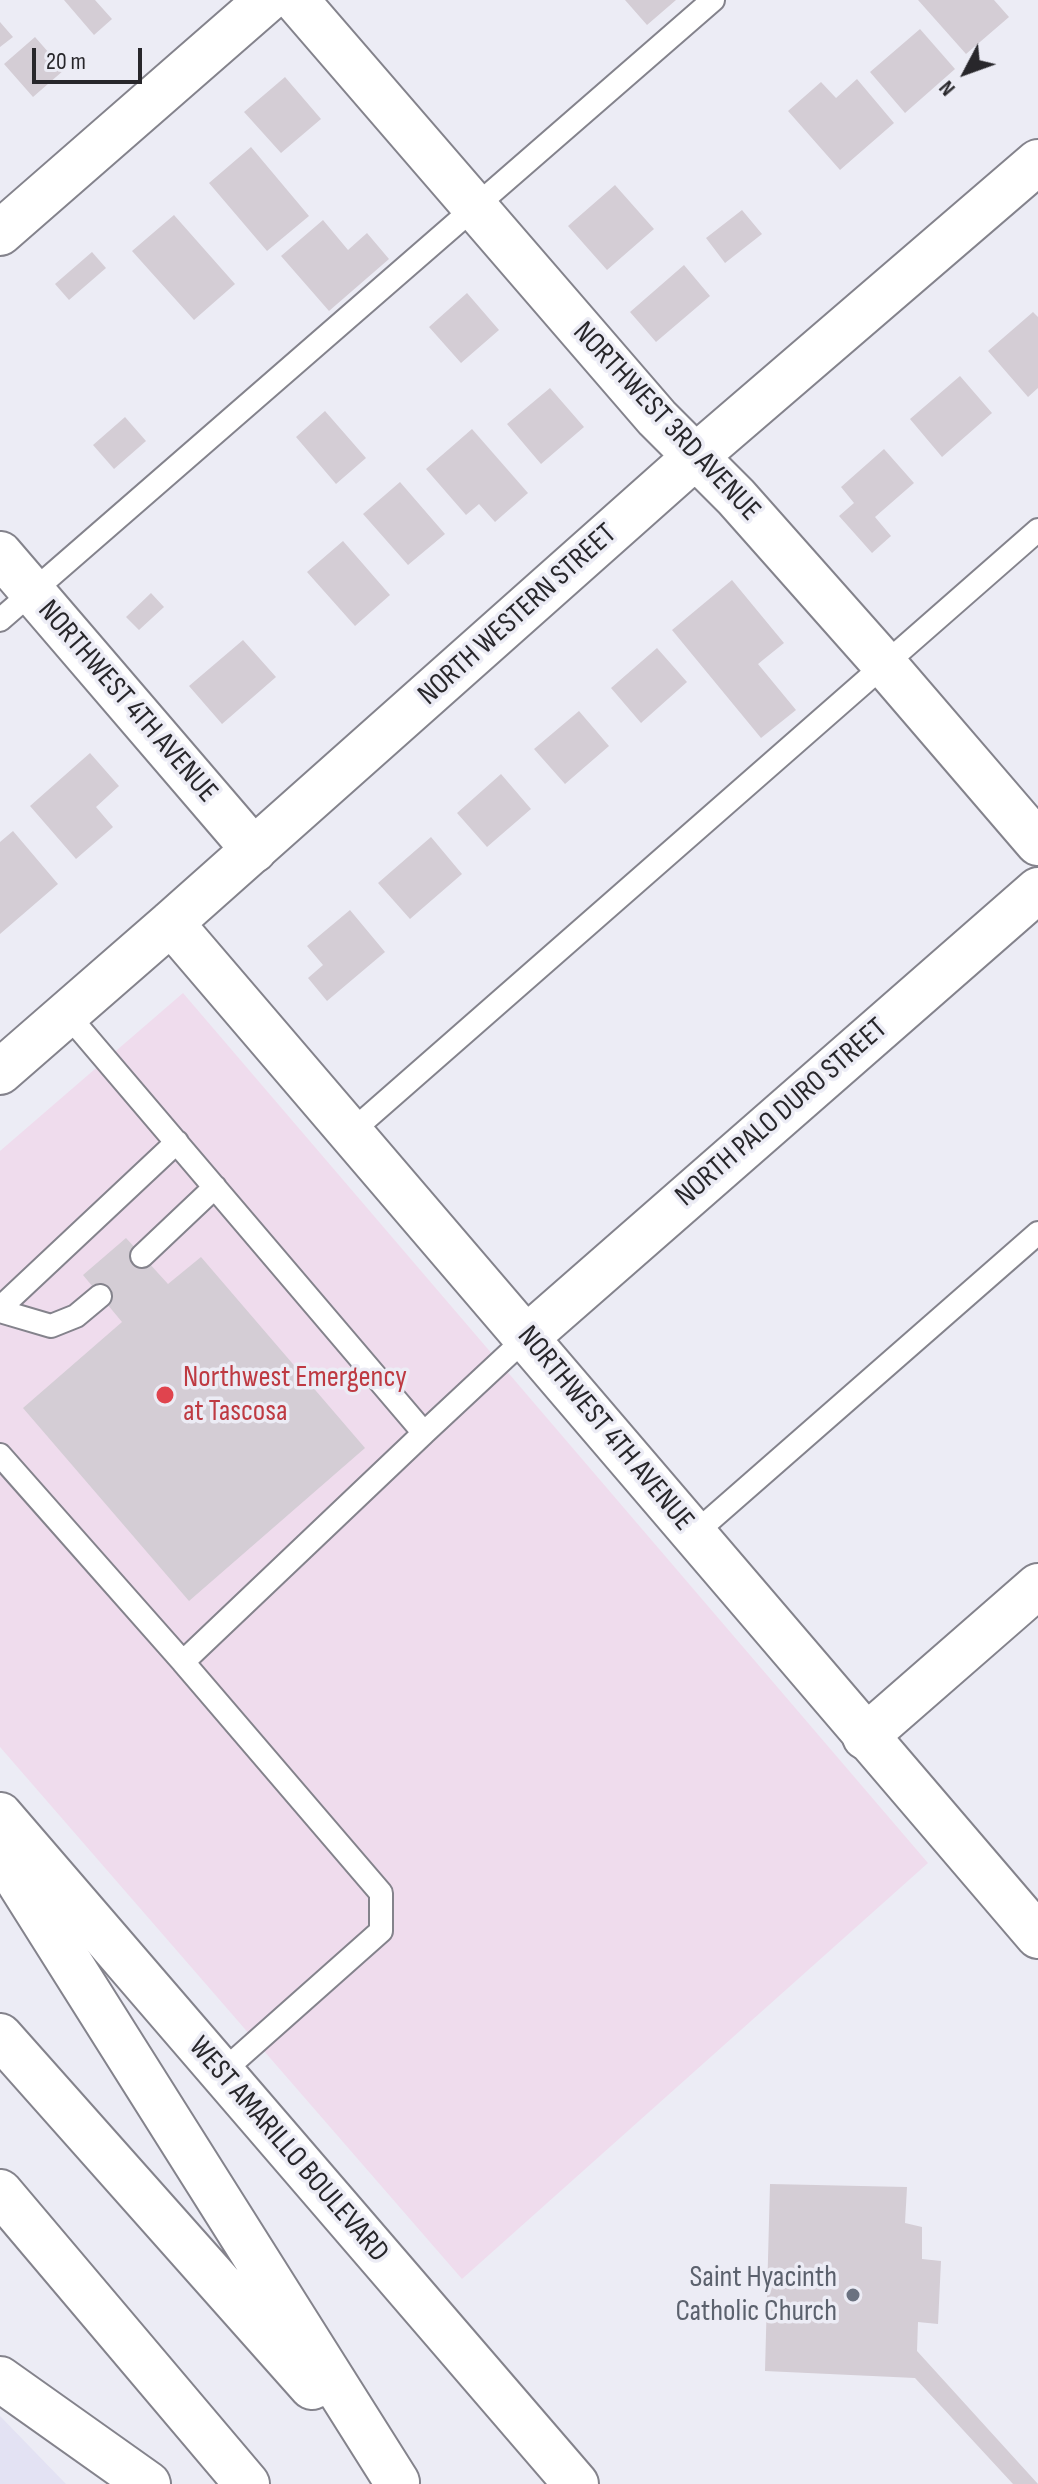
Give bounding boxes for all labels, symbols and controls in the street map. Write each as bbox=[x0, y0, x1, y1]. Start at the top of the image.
scale bar bbox=[36, 32, 146, 82]
north arrow bbox=[926, 32, 1006, 112]
text: 20 m bbox=[46, 47, 86, 76]
text: N bbox=[933, 75, 962, 101]
street label: NORTHWEST 3RD AVENUE bbox=[565, 315, 767, 529]
street label: NORTH WESTERN STREET bbox=[411, 517, 625, 713]
street label: NORTHWEST 4TH AVENUE bbox=[29, 594, 225, 810]
street label: NORTH PALO DURO STREET bbox=[669, 1011, 895, 1215]
street label: NORTHWEST 4TH AVENUE bbox=[509, 1319, 701, 1539]
place label: Northwest Emergency at Tascosa bbox=[183, 1360, 407, 1430]
marker: Northwest Emergency at Tascosa bbox=[154, 1384, 176, 1406]
street label: WEST AMARILLO BOULEVARD bbox=[180, 2030, 396, 2270]
place label: Saint Hyacinth Catholic Church bbox=[676, 2260, 837, 2330]
marker: Saint Hyacinth Catholic Church bbox=[844, 2286, 862, 2304]

